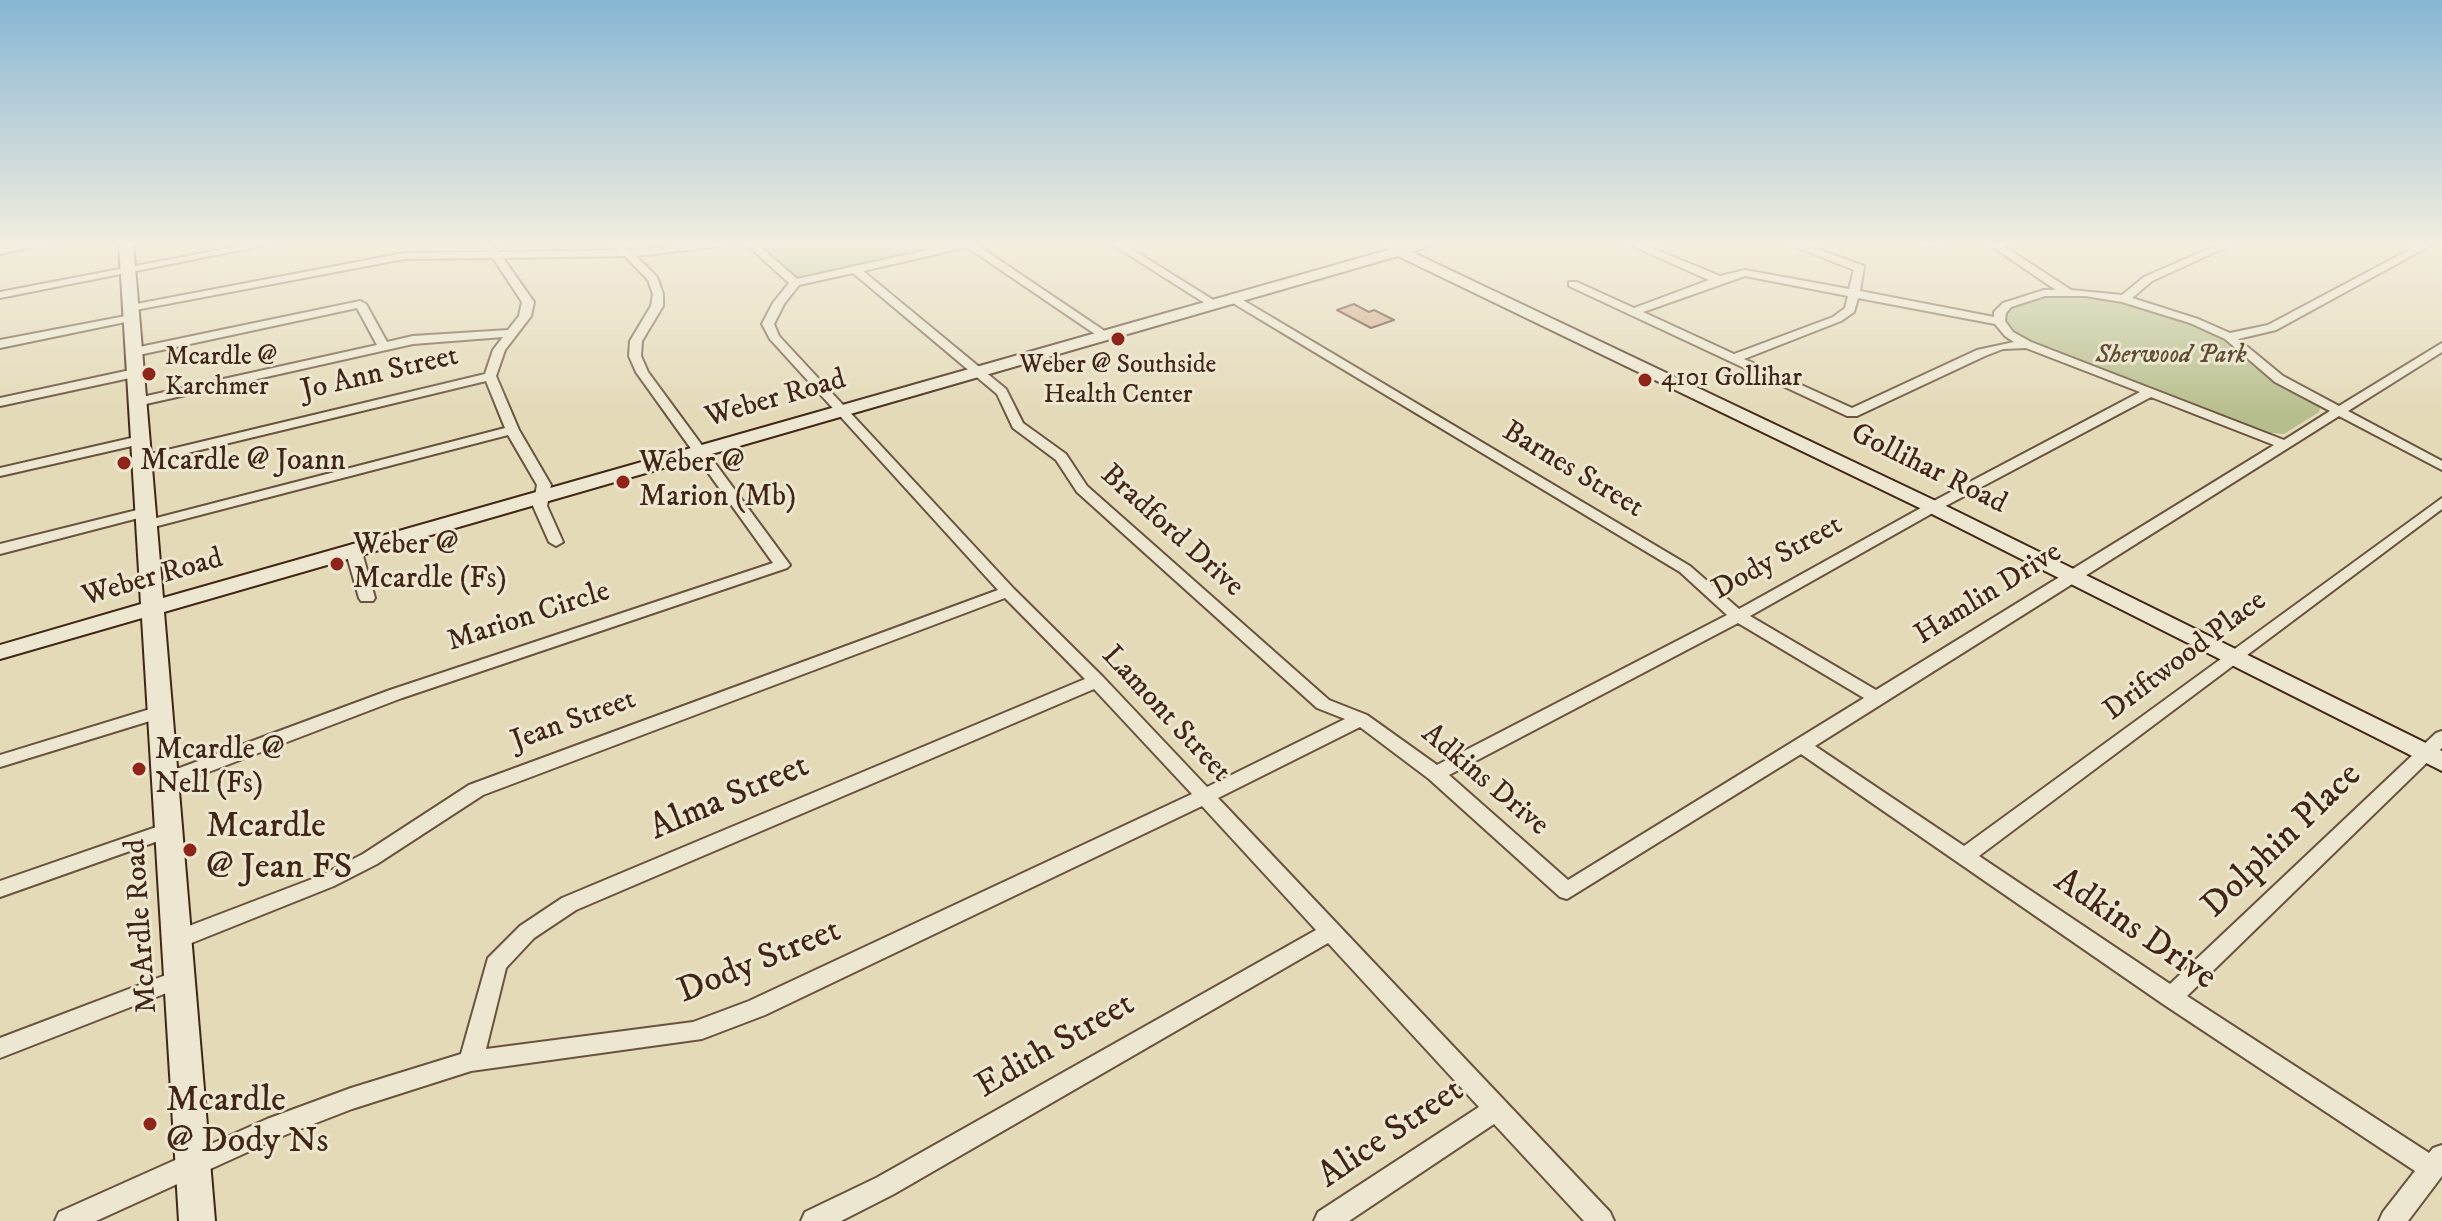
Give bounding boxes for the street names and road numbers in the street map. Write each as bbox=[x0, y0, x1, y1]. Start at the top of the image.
street label: Jo Ann Street bbox=[298, 339, 462, 411]
street label: Weber Road bbox=[702, 363, 850, 437]
street label: Barnes Street bbox=[1495, 415, 1649, 527]
street label: Gollihar Road bbox=[1844, 417, 2012, 523]
street label: Bradford Drive bbox=[1092, 458, 1250, 606]
street label: Dody Street bbox=[1707, 509, 1849, 609]
street label: Hamlin Drive bbox=[1909, 536, 2069, 654]
street label: Weber Road bbox=[79, 542, 227, 616]
street label: Marion Circle bbox=[443, 575, 615, 661]
street label: Driftwood Place bbox=[2097, 584, 2275, 730]
street label: Lamont Street bbox=[1093, 639, 1237, 791]
street label: Jean Street bbox=[507, 683, 641, 761]
street label: Adkins Drive bbox=[1413, 717, 1555, 845]
street label: Alma Street bbox=[644, 746, 816, 852]
street label: Dolphin Place bbox=[2194, 755, 2372, 929]
street label: McArdle Road bbox=[119, 837, 167, 1015]
street label: Adkins Drive bbox=[2045, 861, 2223, 1001]
street label: Dody Street bbox=[672, 911, 848, 1015]
street label: Edith Street bbox=[969, 984, 1143, 1110]
street label: Alice Street bbox=[1311, 1071, 1473, 1199]

